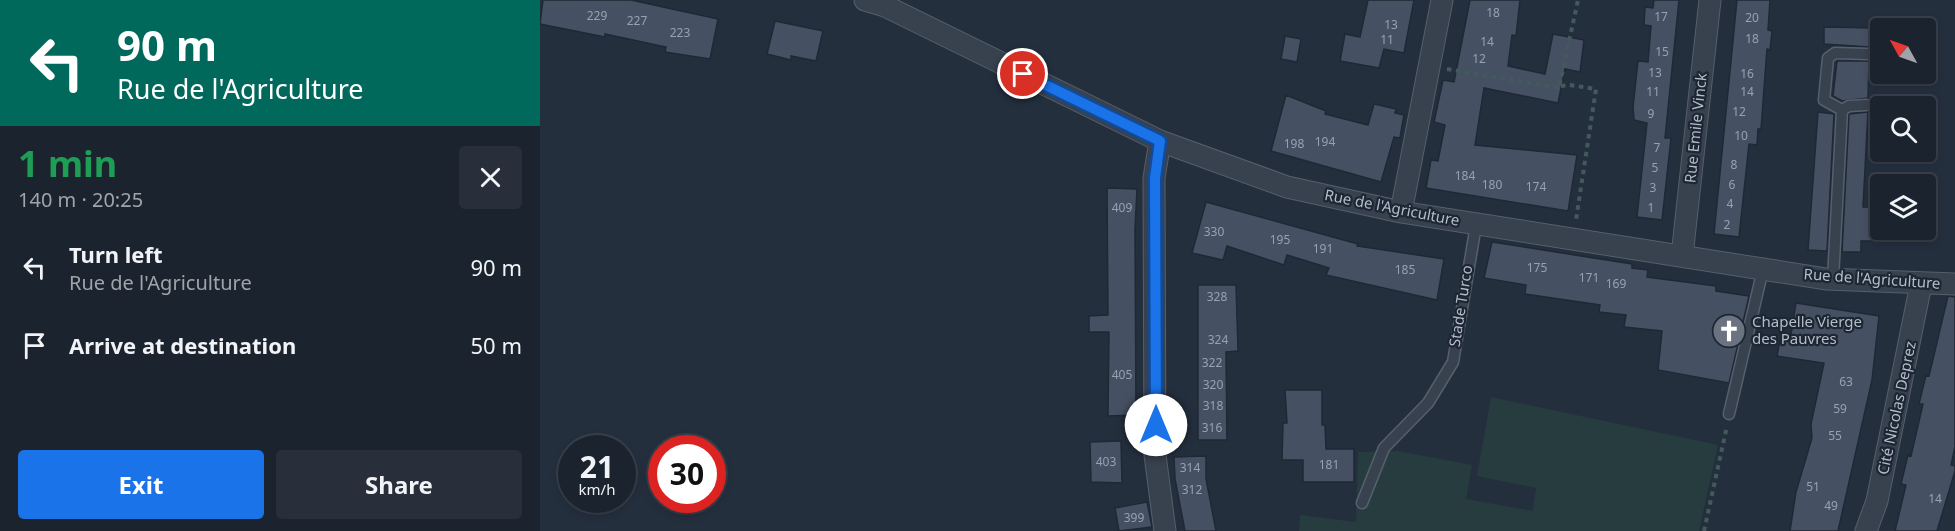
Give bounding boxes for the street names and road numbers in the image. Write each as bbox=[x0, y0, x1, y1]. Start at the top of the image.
street label: Rue Emile Vinck bbox=[1679, 72, 1711, 184]
street label: Rue de l'Agriculture bbox=[1323, 184, 1461, 230]
street label: Stade Turco bbox=[1444, 263, 1476, 348]
street label: Rue de l'Agriculture bbox=[1803, 263, 1941, 293]
street label: Cité Nicolas Deprez bbox=[1872, 339, 1920, 476]

